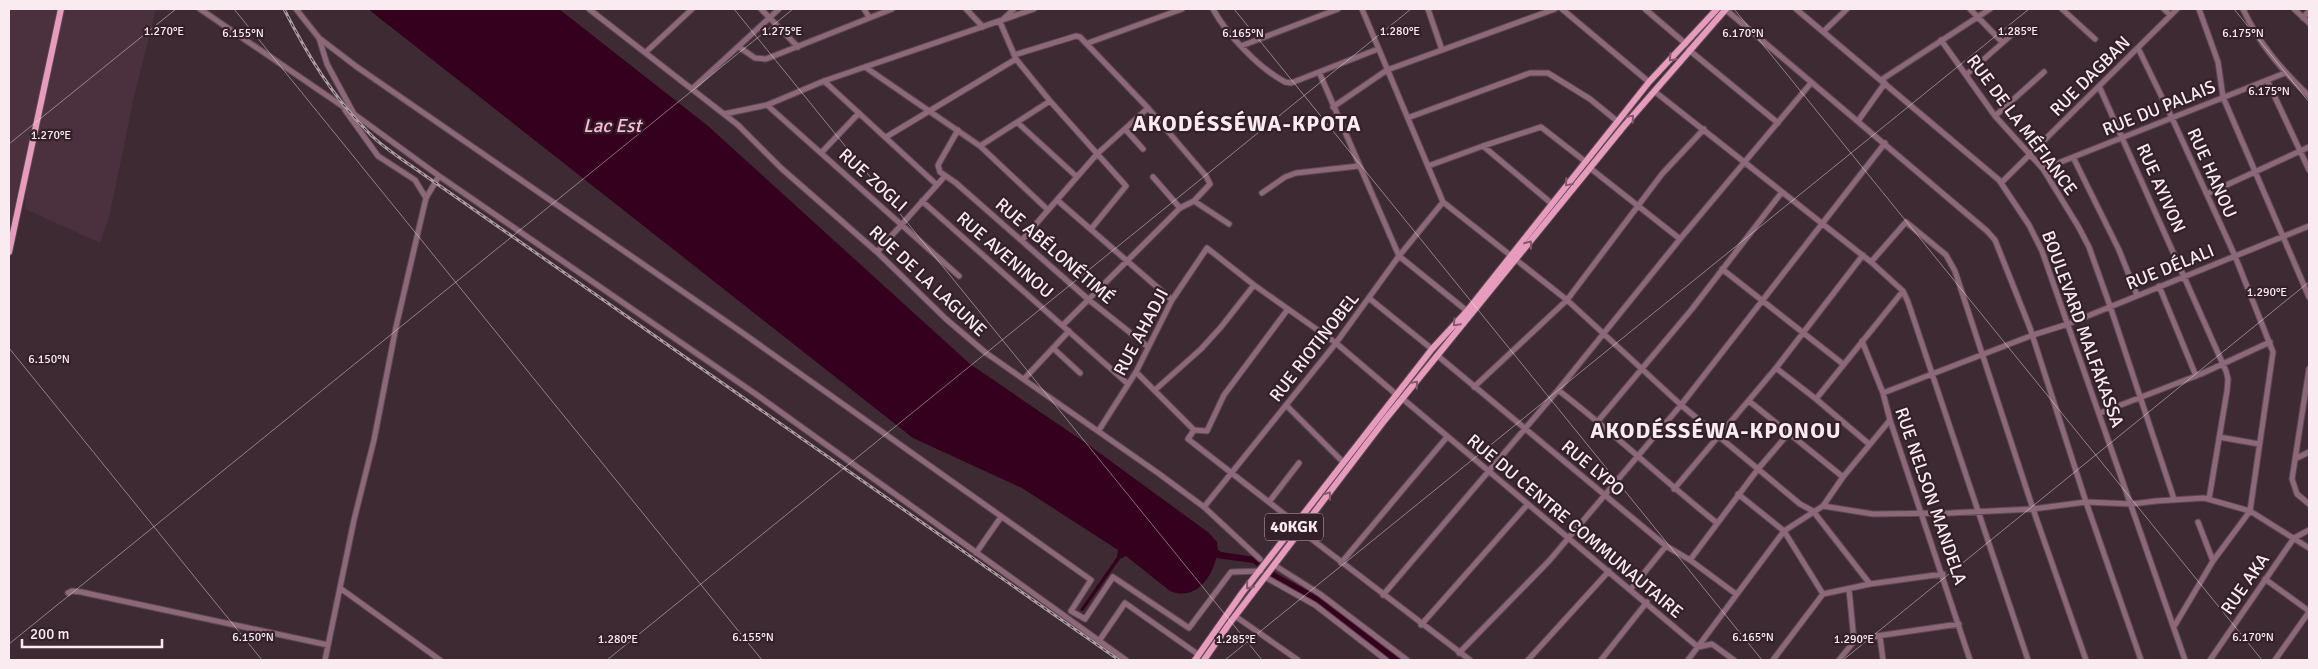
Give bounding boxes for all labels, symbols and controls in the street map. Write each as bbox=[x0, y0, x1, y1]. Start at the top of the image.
text: 1.270°E bbox=[144, 24, 184, 39]
text: 1.275°E bbox=[762, 24, 802, 39]
text: 1.280°E bbox=[1380, 24, 1420, 39]
text: 1.285°E bbox=[1998, 24, 2038, 39]
text: 6.155°N bbox=[222, 26, 264, 41]
text: 6.165°N bbox=[1222, 26, 1264, 41]
text: 6.170°N bbox=[1722, 26, 1764, 41]
text: 6.175°N bbox=[2222, 26, 2264, 41]
street label: RUE DAGBAN bbox=[2045, 31, 2135, 121]
street label: RUE DE LA MÉFIANCE bbox=[1962, 50, 2082, 200]
one-way arrow bbox=[1669, 52, 1678, 61]
street label: RUE DU PALAIS bbox=[2099, 75, 2219, 141]
text: 6.175°N bbox=[2248, 84, 2290, 99]
district label: AKODÉSSÉWA-KPOTA bbox=[1132, 110, 1362, 137]
water label: Lac Est bbox=[583, 114, 643, 138]
one-way arrow bbox=[1626, 115, 1634, 124]
street label: RUE HANOU bbox=[2182, 125, 2242, 221]
text: 1.270°E bbox=[31, 128, 71, 143]
street label: RUE AYIVON bbox=[2132, 140, 2190, 236]
street label: RUE ZOGLI bbox=[834, 144, 912, 216]
one-way arrow bbox=[1565, 177, 1574, 186]
street label: RUE ABÉLONÉTIMÉ bbox=[991, 193, 1119, 309]
street label: RUE AVENINOU bbox=[952, 207, 1058, 303]
street label: RUE DE LA LAGUNE bbox=[865, 221, 991, 341]
street label: BOULEVARD MALFAKASSA bbox=[2037, 228, 2129, 430]
street label: RUE DÉLALI bbox=[2123, 239, 2217, 295]
one-way arrow bbox=[1524, 241, 1532, 250]
street label: RUE AHADJI bbox=[1109, 285, 1173, 379]
text: 1.290°E bbox=[2247, 285, 2287, 300]
street label: RUE RIOTINOBEL bbox=[1264, 288, 1364, 406]
one-way arrow bbox=[1453, 318, 1462, 327]
text: 6.150°N bbox=[28, 352, 70, 367]
one-way arrow bbox=[1410, 380, 1419, 389]
street label: RUE NELSON MANDELA bbox=[1890, 404, 1972, 588]
district label: AKODÉSSÉWA-KPONOU bbox=[1590, 417, 1842, 444]
street label: RUE DU CENTRE COMMUNAUTAIRE bbox=[1463, 429, 1687, 623]
street label: RUE LYPO bbox=[1557, 435, 1629, 501]
one-way arrow bbox=[1322, 492, 1330, 501]
road number: 40KGK bbox=[1265, 514, 1323, 540]
street label: RUE AKA bbox=[2216, 549, 2274, 619]
one-way arrow bbox=[1246, 580, 1254, 589]
scale bar bbox=[22, 616, 162, 648]
text: 200 m bbox=[30, 625, 70, 643]
text: 6.150°N bbox=[232, 630, 274, 645]
text: 6.155°N bbox=[732, 630, 774, 645]
text: 6.165°N bbox=[1732, 630, 1774, 645]
text: 6.170°N bbox=[2232, 630, 2274, 645]
text: 1.280°E bbox=[598, 632, 638, 647]
text: 1.285°E bbox=[1216, 632, 1256, 647]
text: 1.290°E bbox=[1834, 632, 1874, 647]

